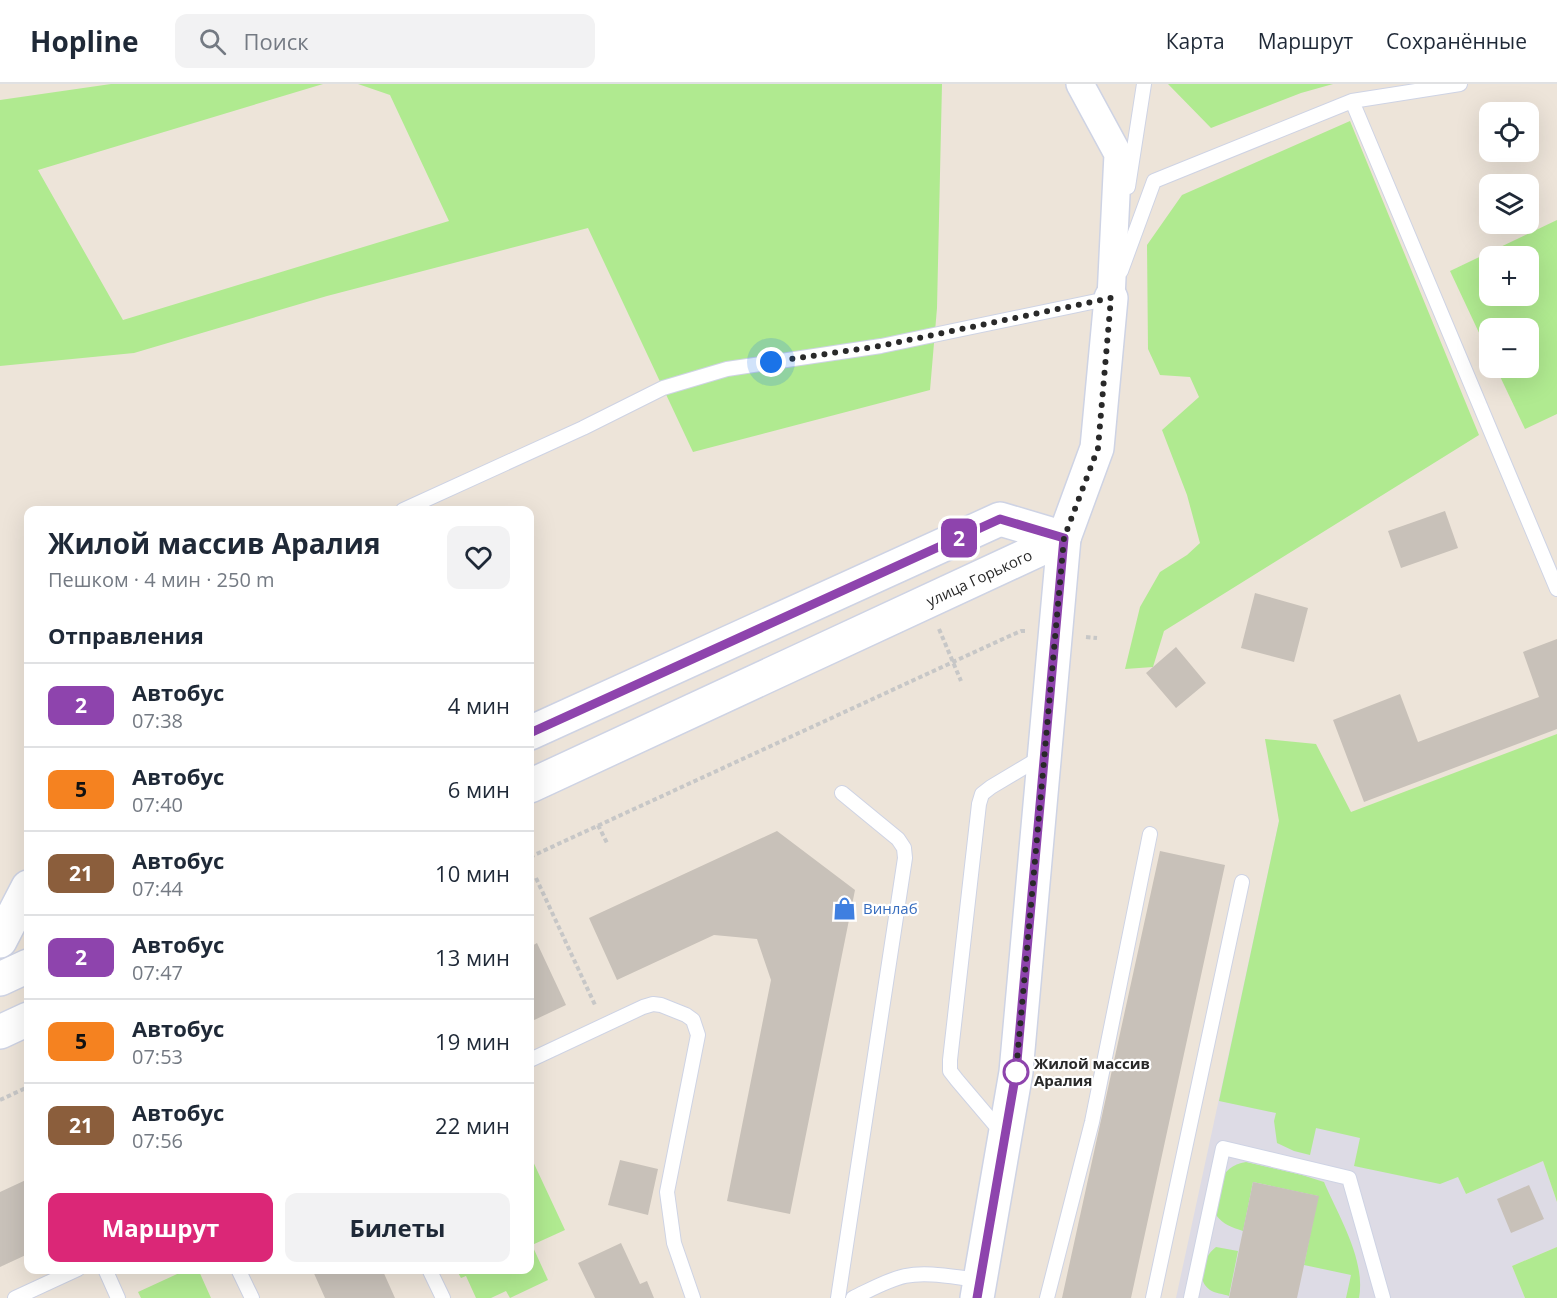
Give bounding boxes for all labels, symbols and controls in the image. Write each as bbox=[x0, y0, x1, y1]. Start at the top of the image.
search box bbox=[175, 14, 595, 68]
text: Hopline bbox=[30, 22, 139, 60]
icon: search bbox=[196, 25, 229, 58]
text: Поиск bbox=[244, 26, 309, 56]
text: Карта bbox=[1166, 27, 1225, 55]
text: Маршрут bbox=[1258, 27, 1353, 55]
text: Сохранённые bbox=[1386, 27, 1527, 55]
map controls bbox=[1479, 102, 1539, 378]
button: locate bbox=[1479, 102, 1539, 162]
button: layers bbox=[1479, 174, 1539, 234]
button: + bbox=[1479, 246, 1539, 306]
button: − bbox=[1479, 318, 1539, 378]
your location bbox=[756, 347, 786, 377]
line badge: 2 bbox=[940, 518, 978, 558]
text: Жилой массив Аралия bbox=[48, 524, 381, 562]
text: 2 bbox=[953, 524, 965, 552]
button: heart bbox=[447, 526, 510, 589]
street label: улица Горького bbox=[923, 544, 1035, 611]
text: Пешком · 4 мин · 250 m bbox=[48, 566, 275, 593]
text: Отправления bbox=[48, 620, 204, 650]
text: Автобус bbox=[132, 677, 224, 707]
text: 4 мин bbox=[448, 690, 510, 720]
text: 2 bbox=[75, 691, 87, 719]
text: 07:38 bbox=[132, 707, 183, 734]
text: Автобус bbox=[132, 761, 224, 791]
text: 6 мин bbox=[448, 774, 510, 804]
text: 5 bbox=[75, 775, 87, 803]
text: 07:40 bbox=[132, 791, 183, 818]
text: Автобус bbox=[132, 845, 224, 875]
text: 10 мин bbox=[435, 858, 510, 888]
text: 21 bbox=[69, 859, 93, 887]
text: 07:44 bbox=[132, 875, 183, 902]
shop icon: Винлаб bbox=[832, 895, 858, 921]
place label: Винлаб bbox=[863, 898, 918, 918]
text: Автобус bbox=[132, 929, 224, 959]
text: 13 мин bbox=[435, 942, 510, 972]
text: 2 bbox=[75, 943, 87, 971]
text: 07:47 bbox=[132, 959, 183, 986]
text: Автобус bbox=[132, 1013, 224, 1043]
text: 19 мин bbox=[435, 1026, 510, 1056]
text: 5 bbox=[75, 1027, 87, 1055]
text: 07:53 bbox=[132, 1043, 183, 1070]
place label: Жилой массив Аралия bbox=[1034, 1053, 1150, 1090]
marker: Жилой массив Аралия bbox=[1003, 1059, 1029, 1085]
text: Автобус bbox=[132, 1097, 224, 1127]
text: 22 мин bbox=[435, 1110, 510, 1140]
text: 21 bbox=[69, 1111, 93, 1139]
text: 07:56 bbox=[132, 1127, 183, 1154]
button: Маршрут bbox=[48, 1193, 273, 1262]
button: Билеты bbox=[285, 1193, 510, 1262]

